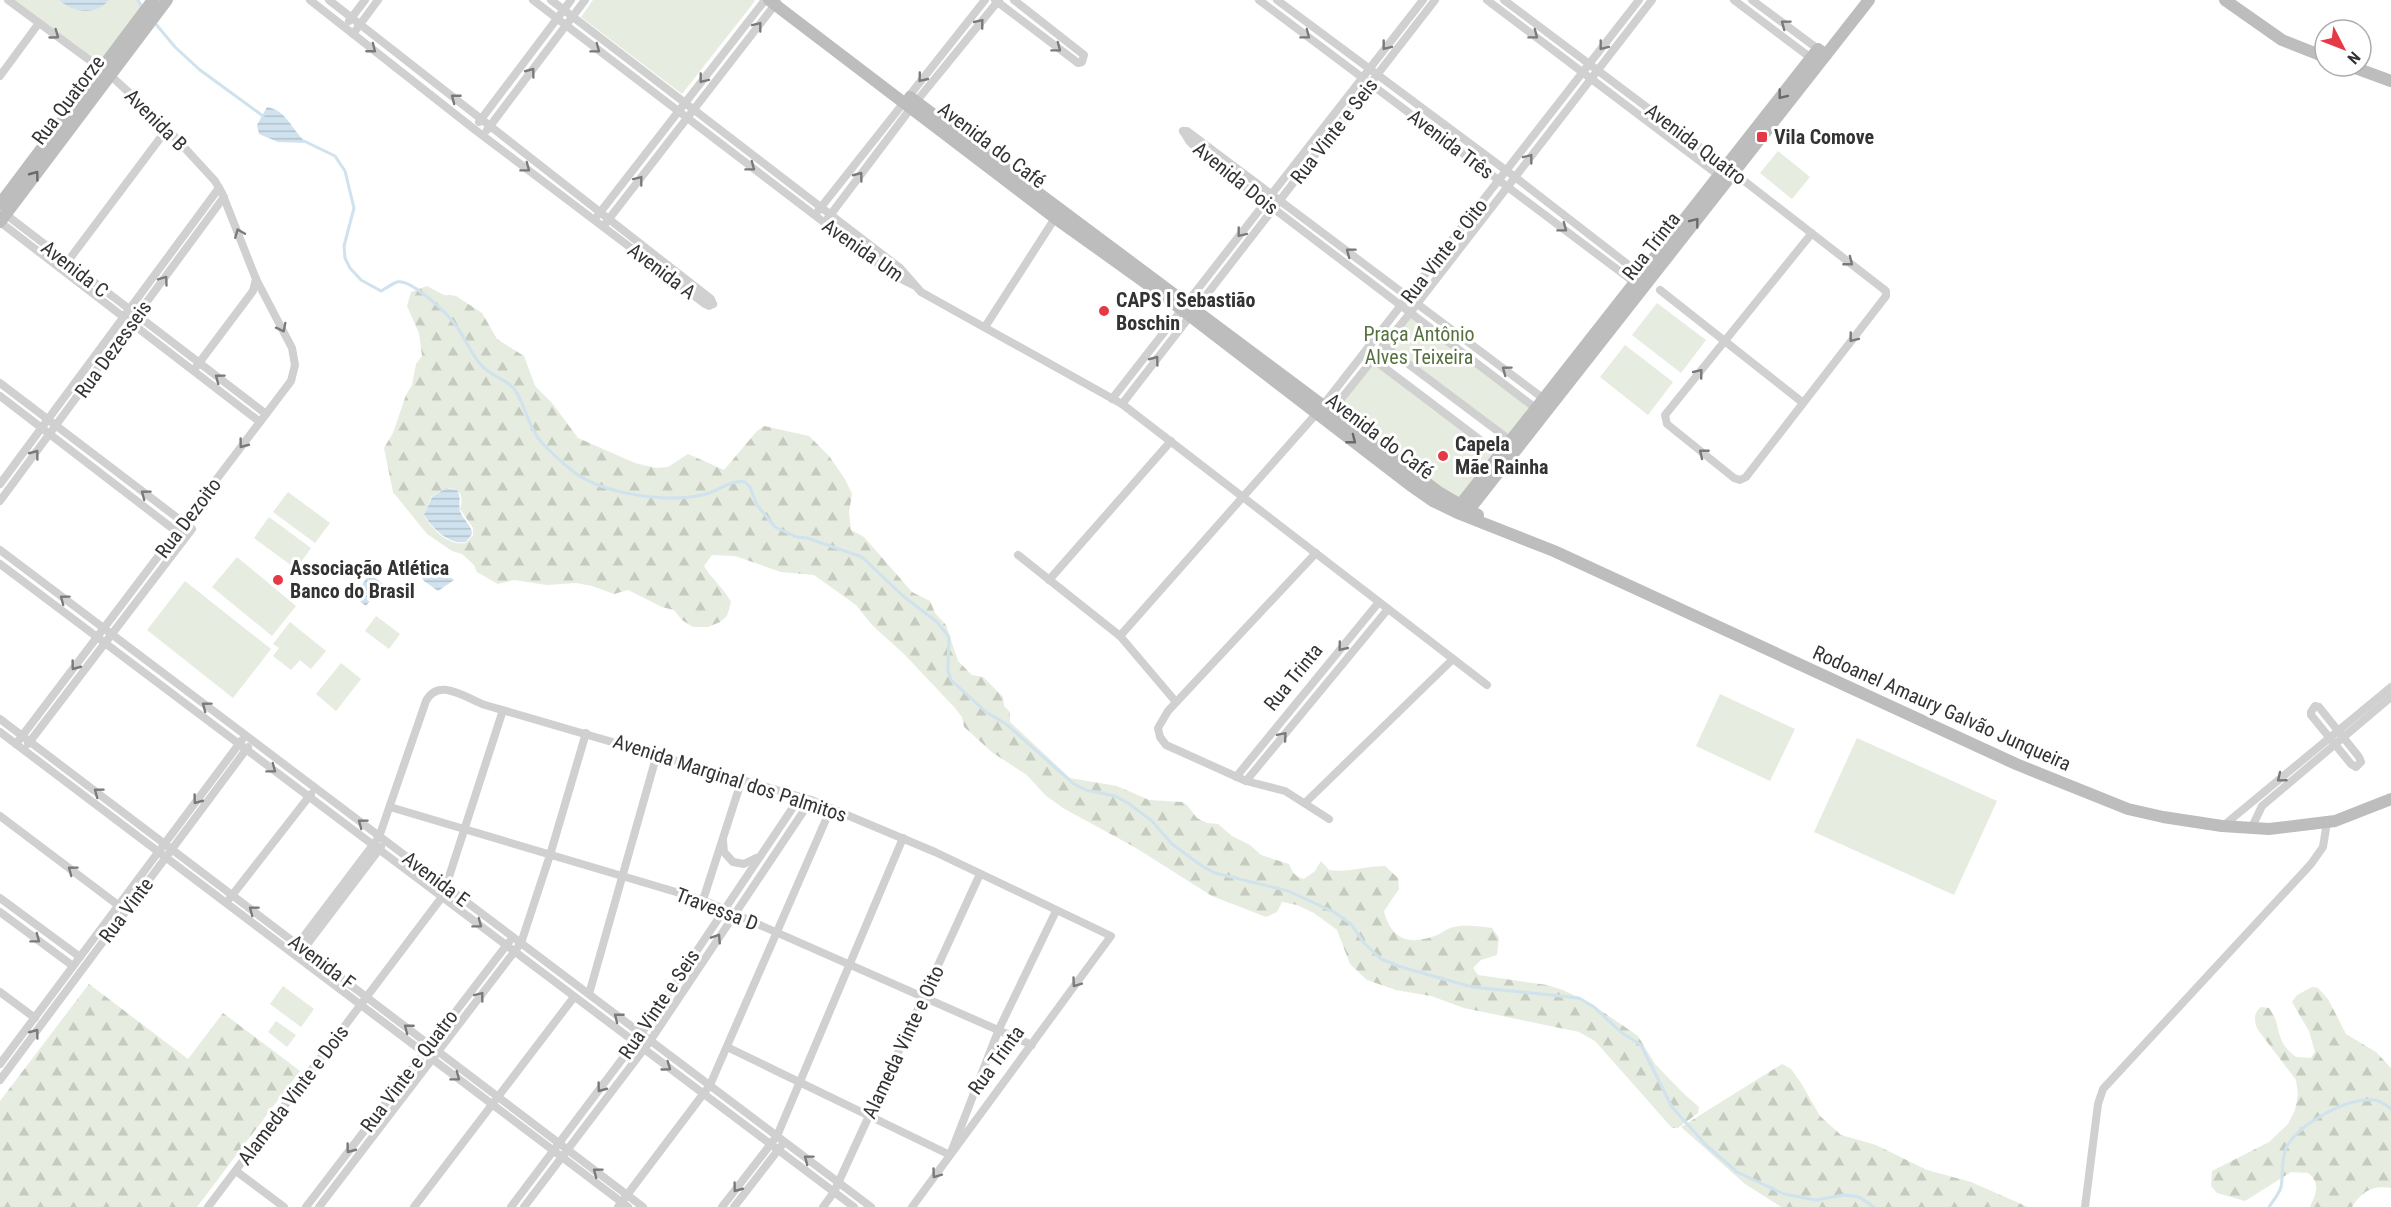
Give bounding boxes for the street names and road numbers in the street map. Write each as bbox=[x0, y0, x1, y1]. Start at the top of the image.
street label: Rua Quatorze bbox=[27, 51, 109, 149]
street label: Rua Vinte e Seis bbox=[1285, 73, 1383, 189]
street label: Avenida B bbox=[120, 84, 192, 156]
street label: Avenida do Café bbox=[934, 97, 1050, 193]
street label: Avenida Quatro bbox=[1641, 98, 1751, 190]
street label: Avenida Três bbox=[1403, 104, 1499, 184]
street label: Avenida Dois bbox=[1189, 136, 1283, 220]
street label: Rua Vinte e Oito bbox=[1396, 194, 1492, 308]
street label: Rua Trinta bbox=[1617, 207, 1685, 285]
street label: Avenida Um bbox=[818, 213, 908, 287]
street label: Avenida C bbox=[37, 235, 113, 303]
street label: Avenida A bbox=[623, 238, 701, 305]
street label: Rua Dezesseis bbox=[70, 296, 156, 402]
street label: Avenida do Café bbox=[1322, 388, 1438, 484]
street label: Rua Dezoito bbox=[150, 473, 226, 563]
street label: Rua Trinta bbox=[1259, 639, 1327, 715]
street label: Rodoanel Amaury Galvão Junqueira bbox=[1809, 640, 2075, 776]
street label: Avenida Marginal dos Palmitos bbox=[610, 729, 850, 827]
street label: Avenida E bbox=[398, 846, 474, 912]
street label: Rua Vinte bbox=[94, 873, 158, 947]
street label: Travessa D bbox=[672, 882, 762, 936]
street label: Avenida F bbox=[284, 929, 360, 995]
street label: Rua Vinte e Seis bbox=[613, 945, 705, 1063]
street label: Alameda Vinte e Oito bbox=[857, 962, 949, 1122]
street label: Rua Vinte e Quatro bbox=[355, 1005, 463, 1137]
street label: Alameda Vinte e Dois bbox=[233, 1020, 353, 1170]
street label: Rua Trinta bbox=[963, 1021, 1029, 1099]

